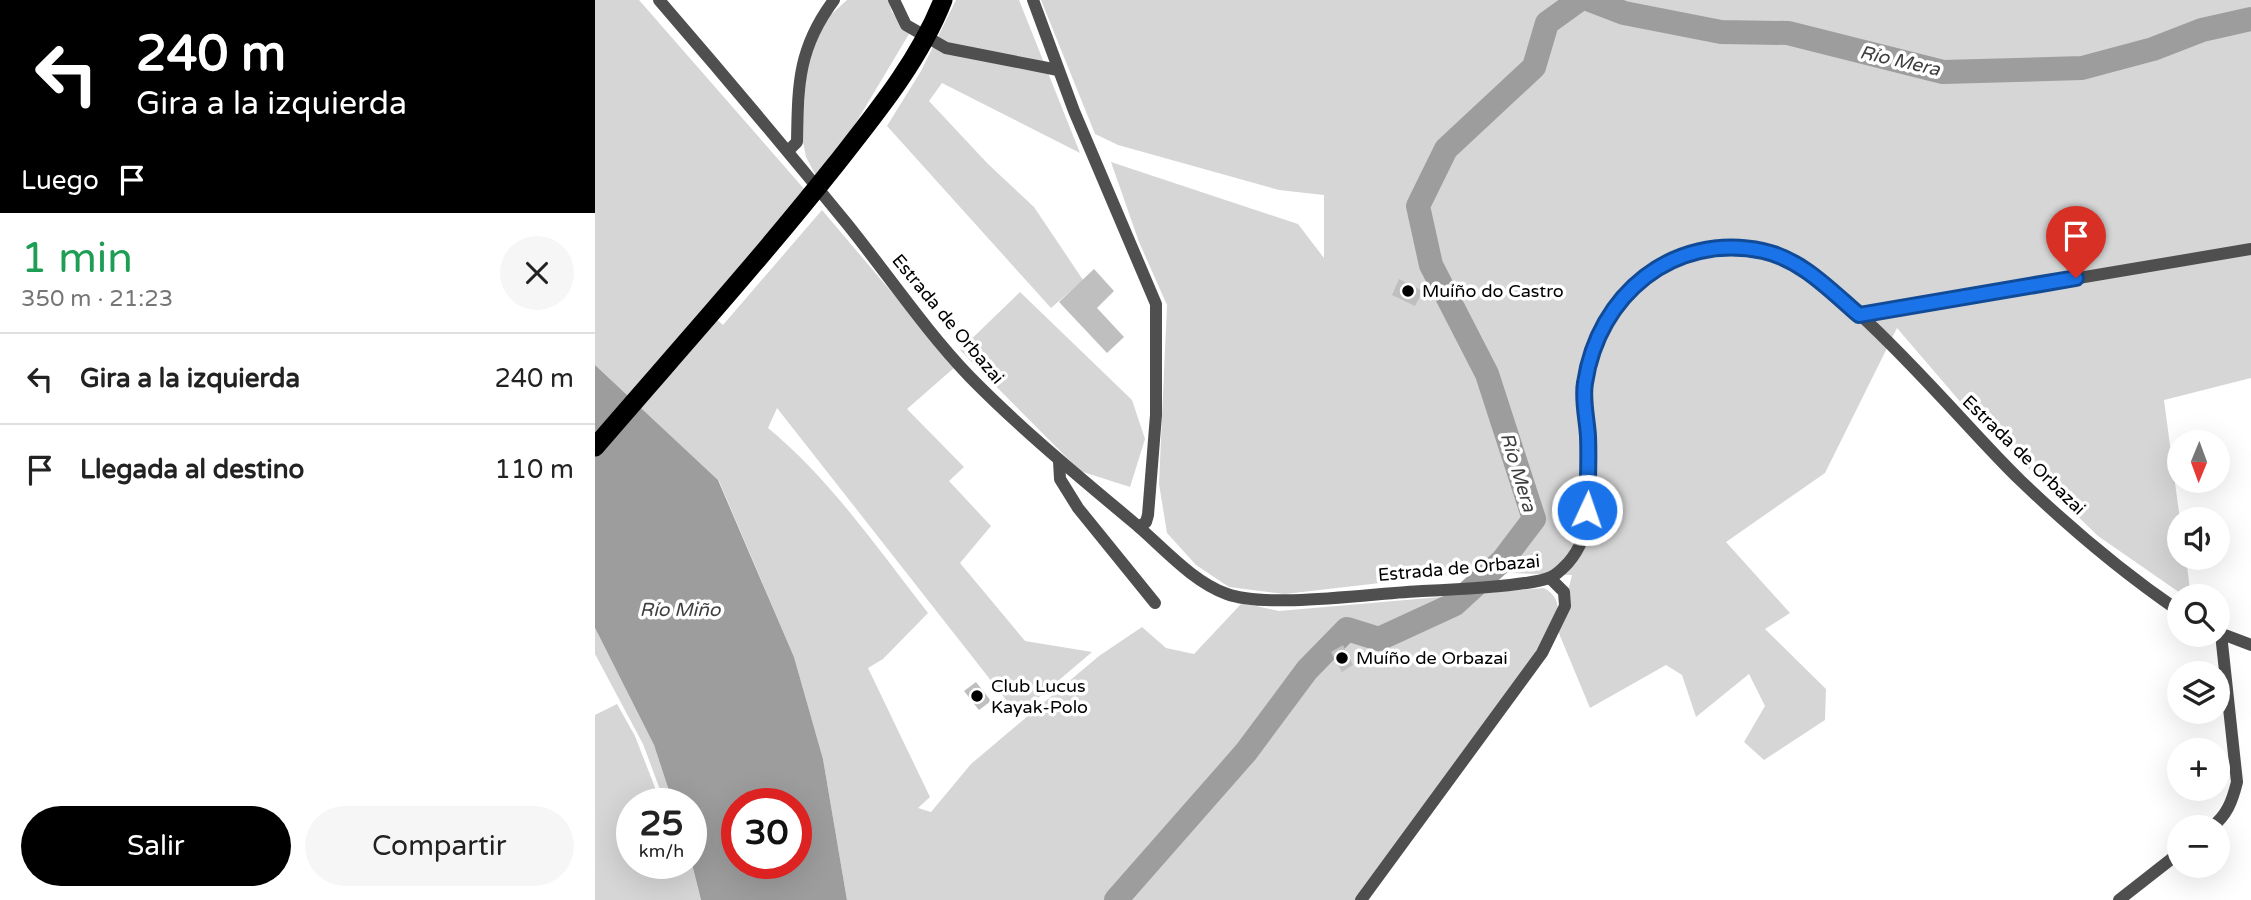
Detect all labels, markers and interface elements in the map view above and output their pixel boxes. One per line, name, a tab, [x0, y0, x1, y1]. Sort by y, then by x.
text: 240 m	[136, 25, 286, 84]
icon: left	[21, 28, 112, 119]
water label: Río Mera	[1858, 41, 1943, 81]
text: Gira a la izquierda	[136, 85, 407, 123]
icon: arrive	[113, 161, 151, 199]
text: Luego	[21, 165, 99, 196]
pin	[2046, 206, 2106, 278]
icon: arrive	[2057, 217, 2095, 255]
text: 1 min	[21, 233, 133, 284]
button: close	[500, 236, 574, 310]
street label: Estrada de Orbazai	[887, 250, 1009, 388]
place label: Muíño do Castro	[1422, 280, 1564, 302]
marker: Muíño do Castro	[1400, 283, 1416, 299]
text: 350 m · 21:23	[21, 285, 173, 313]
icon: left	[21, 360, 59, 398]
text: Gira a la izquierda	[80, 363, 300, 394]
text: 240 m	[494, 363, 574, 394]
street label: Estrada de Orbazai	[1958, 391, 2090, 519]
water label: Río Mera	[1496, 430, 1541, 516]
north arrow	[2167, 430, 2229, 494]
map controls	[2167, 430, 2230, 878]
icon: arrive	[21, 451, 59, 489]
text: Llegada al destino	[80, 454, 304, 485]
text: 110 m	[494, 454, 574, 485]
position arrow	[1550, 473, 1624, 547]
button: sound	[2167, 507, 2230, 570]
street label: Estrada de Orbazai	[1377, 550, 1541, 586]
button: search	[2167, 584, 2230, 647]
water label: Río Miño	[640, 599, 722, 621]
place label: Muíño de Orbazai	[1356, 647, 1508, 669]
marker: Muíño de Orbazai	[1334, 650, 1350, 666]
button: layers	[2167, 661, 2230, 724]
place label: Club Lucus Kayak-Polo	[991, 675, 1088, 718]
marker: Club Lucus Kayak-Polo	[969, 688, 985, 704]
button: +	[2167, 738, 2230, 801]
speed limit sign: 30	[721, 788, 812, 879]
text: 25	[640, 803, 683, 845]
button: Salir	[21, 806, 291, 886]
button: Compartir	[305, 806, 574, 886]
button: −	[2167, 815, 2230, 878]
text: km/h	[639, 840, 684, 862]

